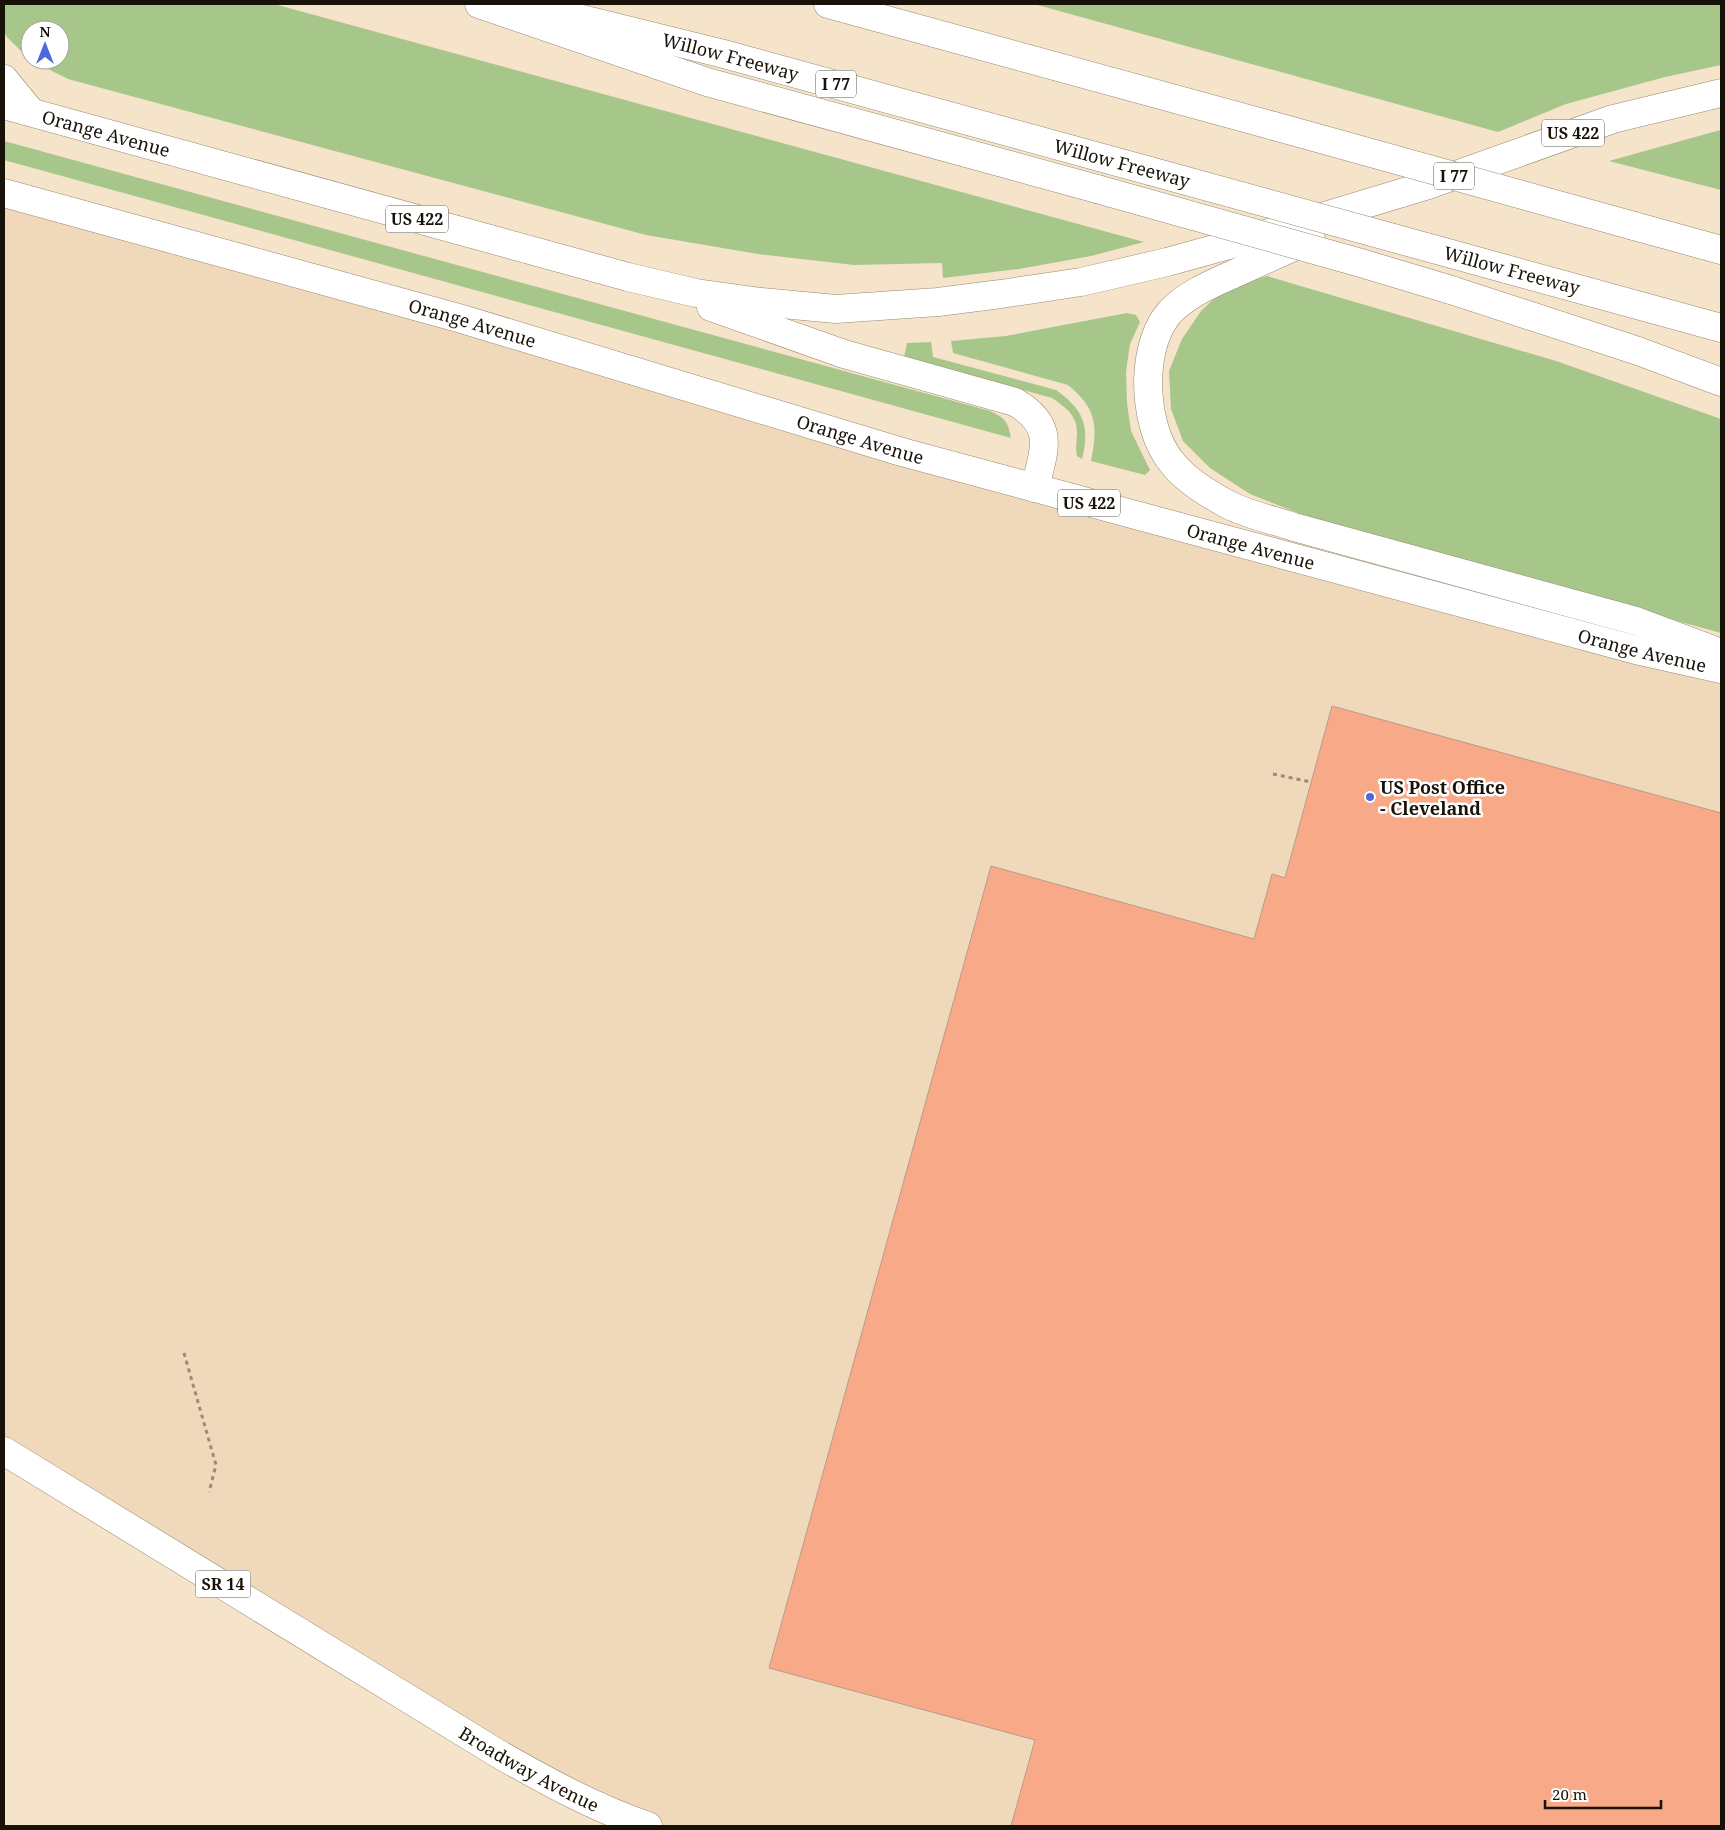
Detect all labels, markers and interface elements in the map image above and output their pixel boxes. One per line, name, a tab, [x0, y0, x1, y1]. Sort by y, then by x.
north arrow	[20, 20, 70, 70]
text: N	[39, 22, 51, 41]
street label: Willow Freeway	[660, 27, 802, 86]
road number: I 77	[816, 70, 856, 98]
street label: Orange Avenue	[40, 104, 173, 162]
road number: US 422	[1542, 120, 1604, 146]
street label: Willow Freeway	[1051, 133, 1194, 193]
road number: I 77	[1434, 162, 1474, 190]
road number: US 422	[386, 205, 448, 232]
street label: Willow Freeway	[1441, 240, 1584, 300]
street label: Orange Avenue	[406, 293, 539, 353]
street label: Orange Avenue	[794, 409, 927, 469]
road number: US 422	[1058, 489, 1120, 516]
street label: Orange Avenue	[1184, 517, 1318, 575]
street label: Orange Avenue	[1575, 623, 1709, 677]
place label: US Post Office - Cleveland	[1380, 775, 1505, 820]
marker: US Post Office - Cleveland	[1364, 791, 1376, 803]
road number: SR 14	[196, 1570, 250, 1598]
street label: Broadway Avenue	[455, 1721, 603, 1817]
scale bar	[1545, 1778, 1661, 1810]
text: 20 m	[1552, 1784, 1587, 1804]

